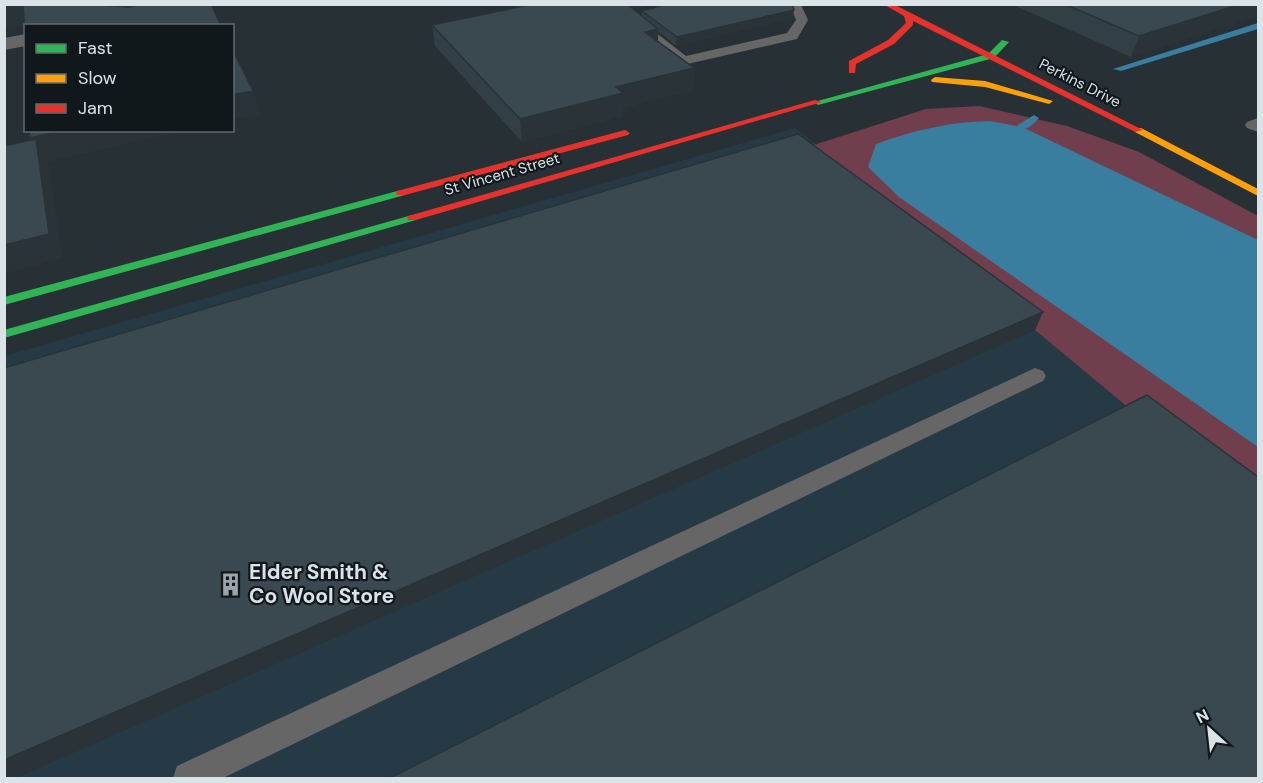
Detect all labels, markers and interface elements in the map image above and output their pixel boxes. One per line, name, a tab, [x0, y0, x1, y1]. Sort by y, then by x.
legend	[24, 24, 234, 132]
text: Fast	[78, 36, 113, 60]
street label: Perkins Drive	[1036, 54, 1124, 112]
text: Slow	[78, 66, 117, 90]
text: Jam	[78, 96, 113, 120]
street label: St Vincent Street	[442, 148, 562, 200]
place label: Elder Smith & Co Wool Store	[249, 558, 394, 610]
building icon: Elder Smith & Co Wool Store	[218, 571, 244, 597]
north arrow	[1179, 699, 1239, 759]
text: N	[1192, 704, 1212, 728]

